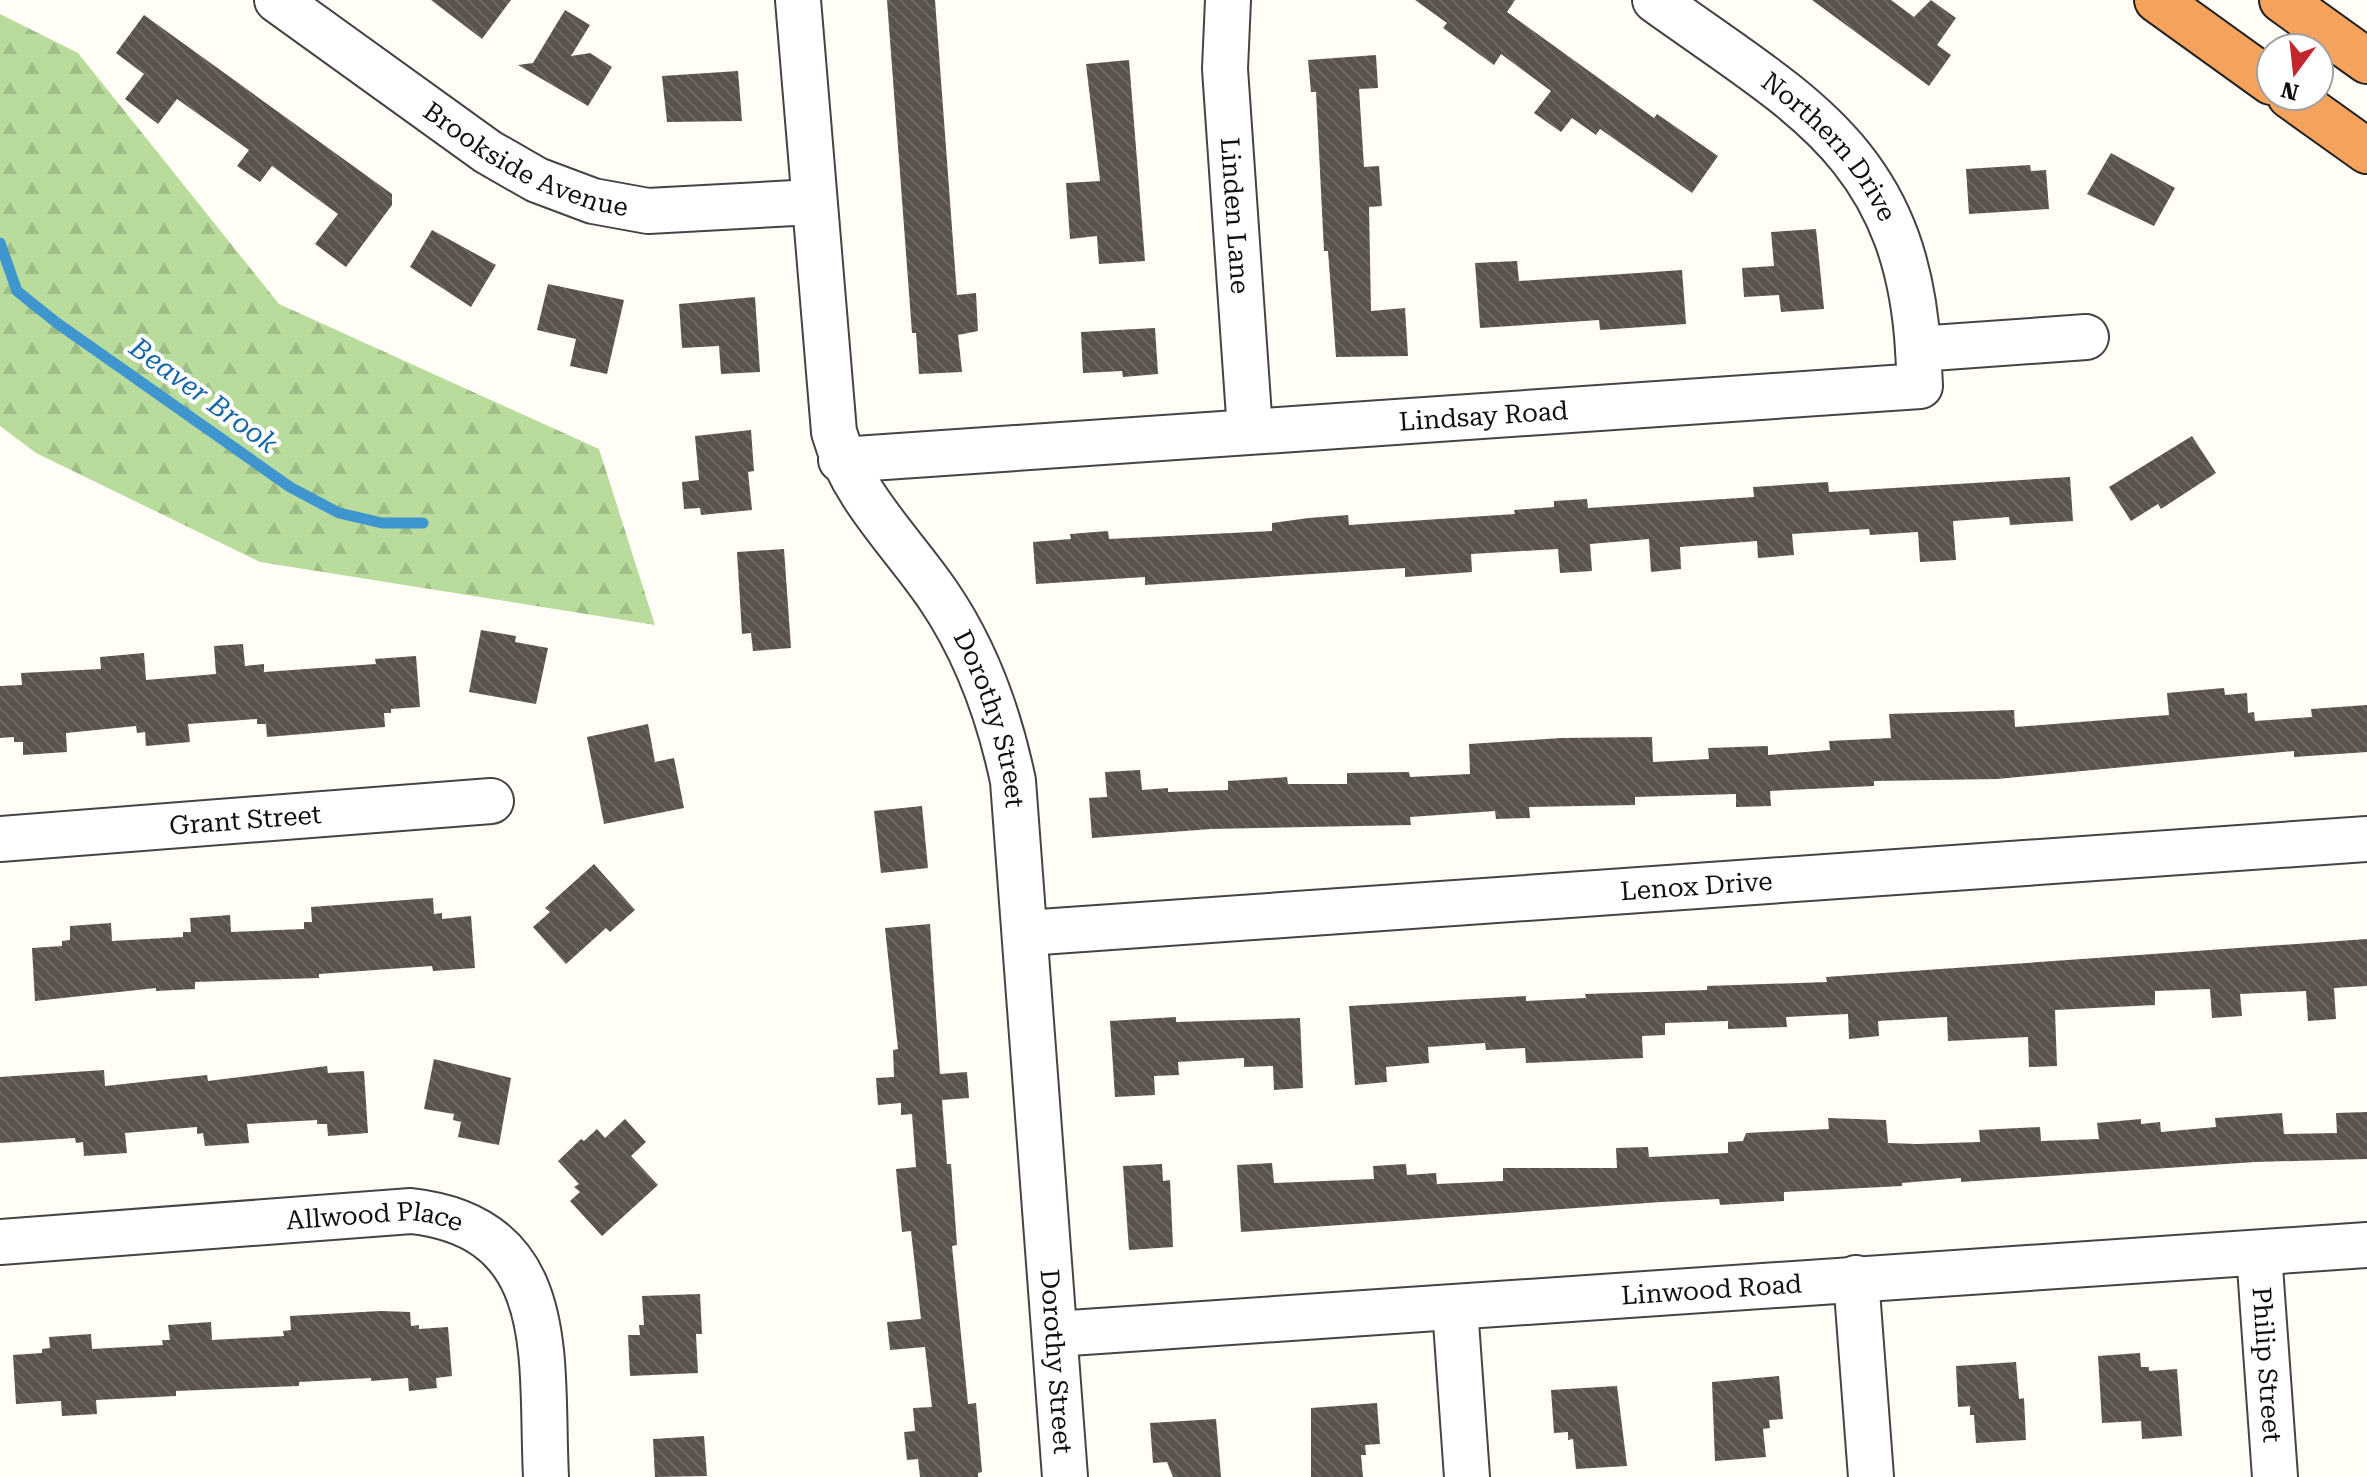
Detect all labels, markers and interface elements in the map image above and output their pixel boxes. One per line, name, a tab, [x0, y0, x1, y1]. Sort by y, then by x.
north arrow	[2255, 32, 2335, 112]
street label: Northern Drive	[1756, 66, 1903, 226]
text: N	[2278, 77, 2301, 105]
street label: Brookside Avenue	[418, 96, 631, 222]
street label: Linden Lane	[1215, 136, 1255, 295]
water label: Beaver Brook	[123, 330, 285, 460]
street label: Lindsay Road	[1398, 395, 1569, 437]
street label: Dorothy Street	[947, 625, 1030, 809]
street label: Grant Street	[168, 799, 323, 841]
street label: Lenox Drive	[1619, 866, 1773, 906]
street label: Allwood Place	[285, 1196, 467, 1237]
street label: Dorothy Street	[1035, 1268, 1078, 1455]
street label: Linwood Road	[1620, 1268, 1803, 1311]
street label: Philip Street	[2246, 1286, 2288, 1444]

